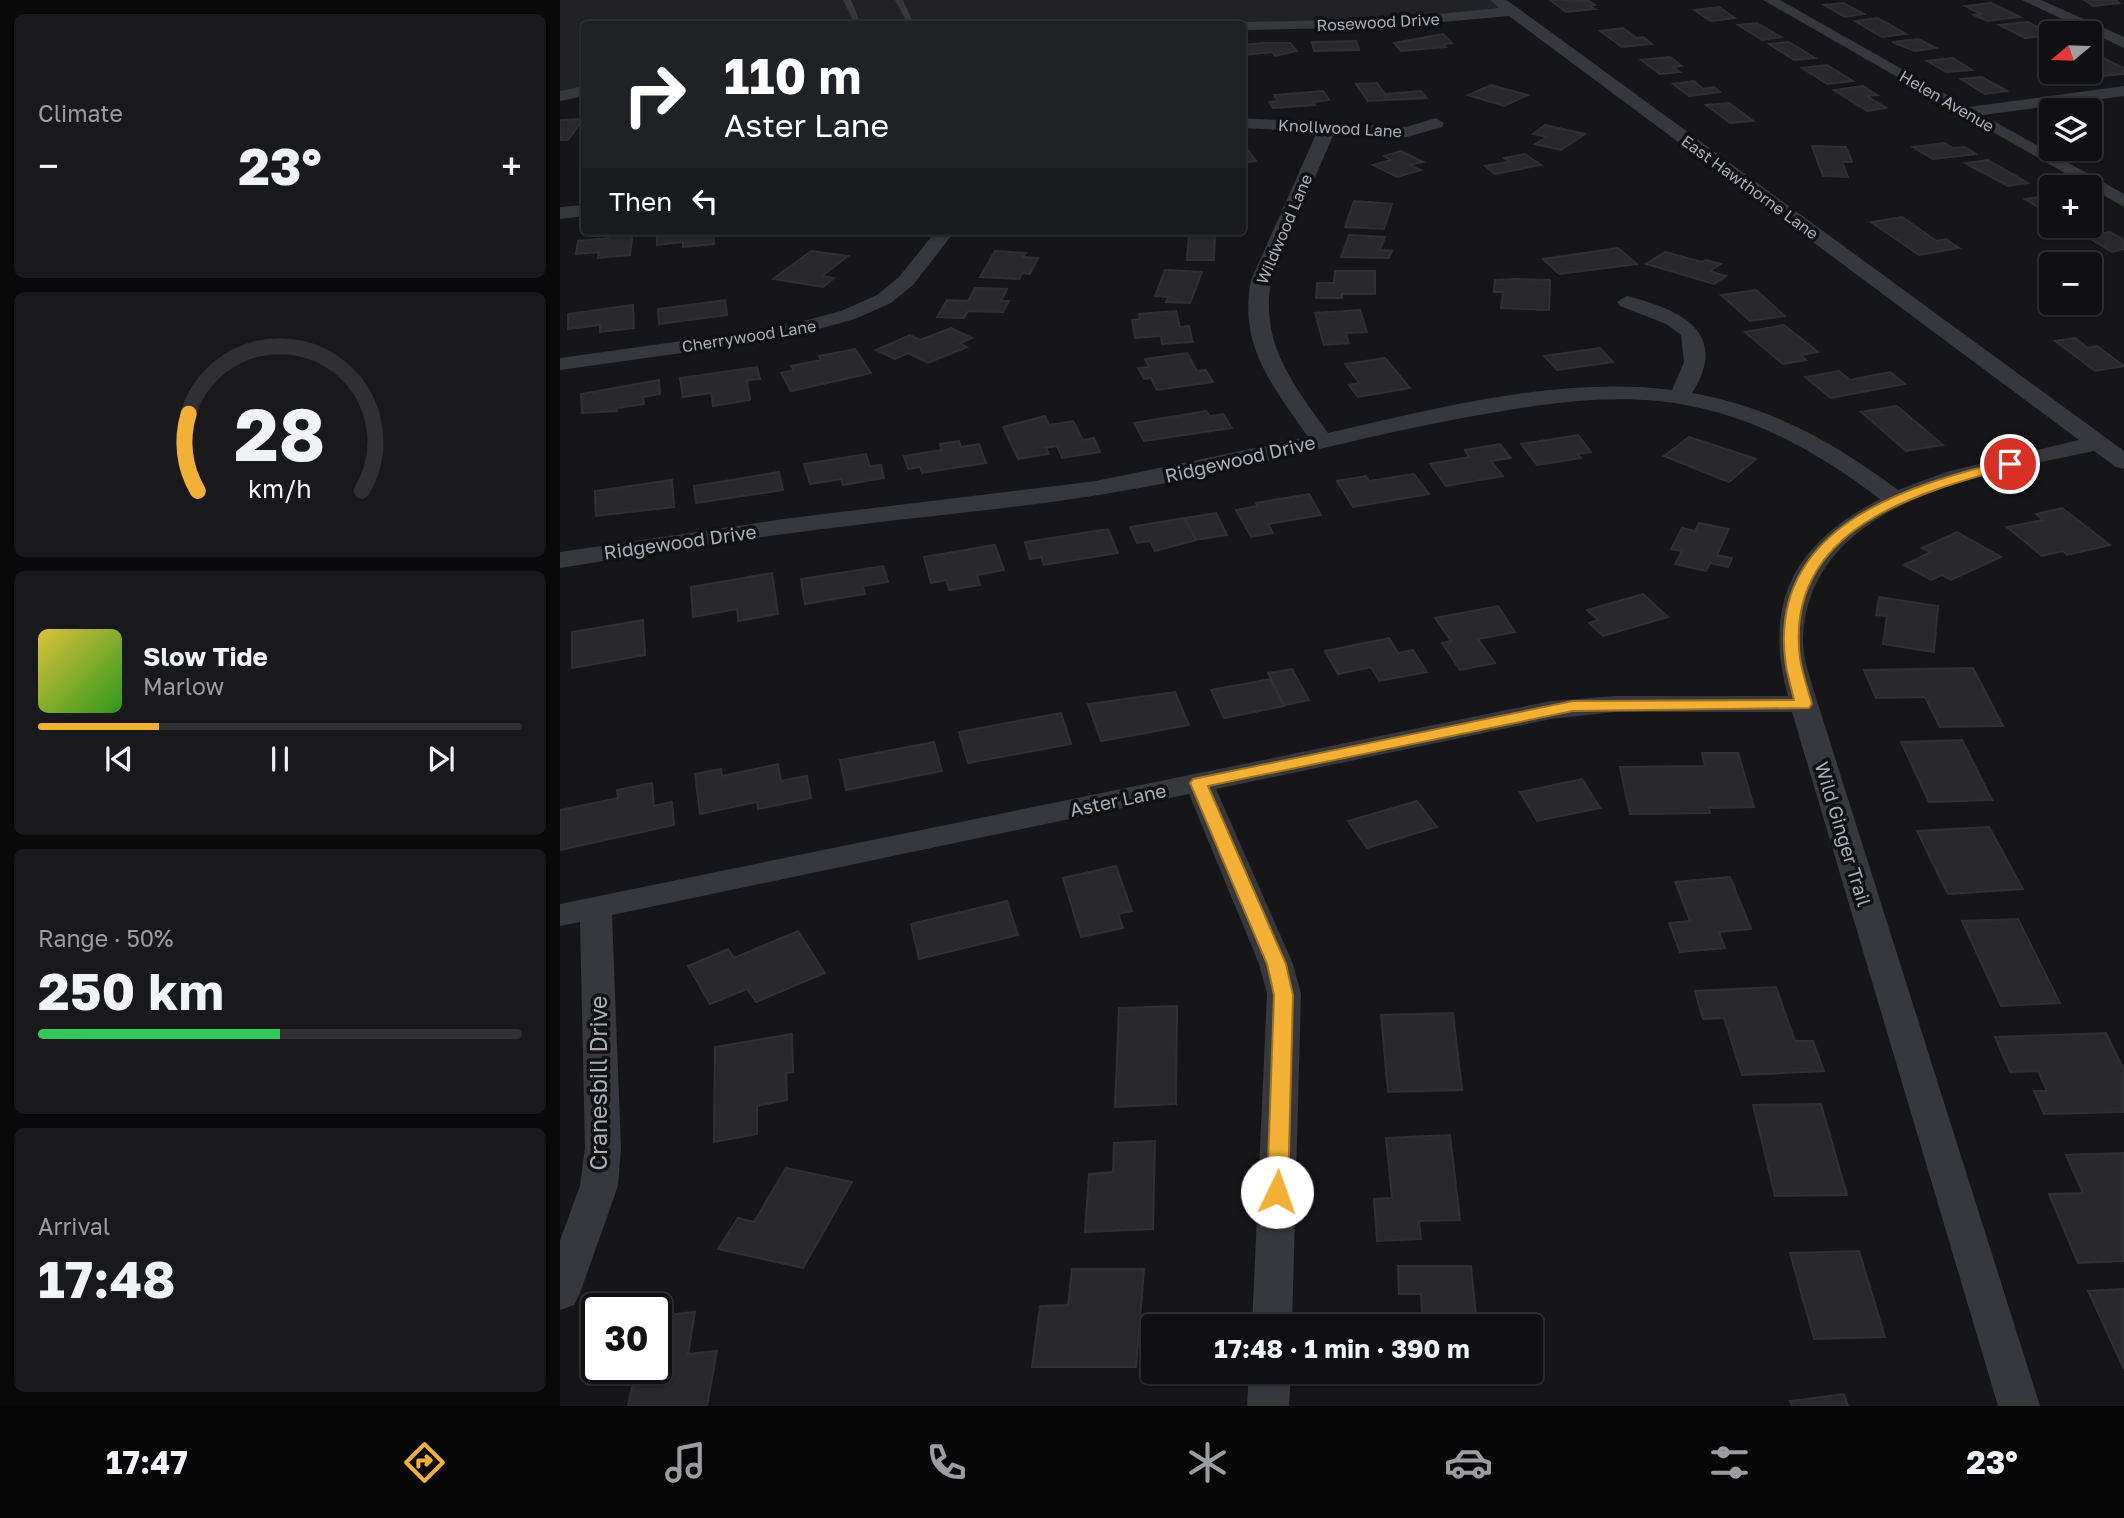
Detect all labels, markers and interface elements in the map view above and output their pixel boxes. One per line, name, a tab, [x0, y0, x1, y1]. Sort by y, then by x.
street label: Rosewood Drive	[1316, 9, 1440, 35]
north arrow	[2039, 21, 2102, 84]
map controls	[2039, 21, 2102, 315]
text: 110 m	[724, 46, 861, 105]
icon: right	[609, 49, 700, 140]
street label: Helen Avenue	[1896, 66, 1998, 136]
button: layers	[2039, 98, 2102, 161]
text: Climate	[38, 99, 123, 127]
text: Aster Lane	[724, 106, 889, 144]
street label: Knollwood Lane	[1278, 115, 1402, 141]
street label: East Hawthorne Lane	[1678, 131, 1822, 243]
text: 23°	[238, 134, 322, 196]
text: −	[38, 143, 59, 188]
text: +	[501, 143, 522, 188]
street label: Wildwood Lane	[1252, 171, 1316, 287]
button: +	[2039, 175, 2102, 238]
icon: left	[686, 182, 724, 220]
text: Then	[609, 186, 672, 217]
button: −	[2039, 252, 2102, 315]
street label: Cherrywood Lane	[681, 316, 817, 356]
text: 28	[235, 390, 326, 477]
street label: Ridgewood Drive	[1162, 430, 1317, 487]
pin	[1980, 434, 2040, 494]
icon: arrive	[1991, 445, 2029, 483]
text: km/h	[248, 472, 312, 503]
street label: Ridgewood Drive	[602, 519, 758, 564]
text: Slow Tide	[143, 641, 268, 672]
text: Marlow	[143, 672, 224, 700]
icon: previous	[100, 740, 138, 778]
icon: pause	[261, 740, 299, 778]
icon: next	[422, 740, 460, 778]
street label: Wild Ginger Trail	[1811, 759, 1876, 909]
street label: Aster Lane	[1068, 778, 1168, 821]
text: Range · 50%	[38, 924, 173, 952]
text: 250 km	[38, 959, 224, 1021]
street label: Cranesbill Drive	[584, 996, 612, 1170]
position arrow	[1240, 1155, 1314, 1229]
text: Arrival	[38, 1212, 110, 1240]
text: 17:48	[38, 1247, 176, 1309]
speed limit sign: 30	[581, 1293, 672, 1384]
text: 17:48 · 1 min · 390 m	[1214, 1333, 1470, 1364]
icon: directions	[400, 1438, 449, 1487]
icon: music	[661, 1438, 710, 1487]
icon: phone	[922, 1438, 971, 1487]
icon: climate	[1183, 1438, 1232, 1487]
icon: car	[1444, 1438, 1493, 1487]
icon: filters	[1705, 1438, 1754, 1487]
text: 17:47	[106, 1443, 188, 1481]
text: 23°	[1966, 1443, 2018, 1481]

